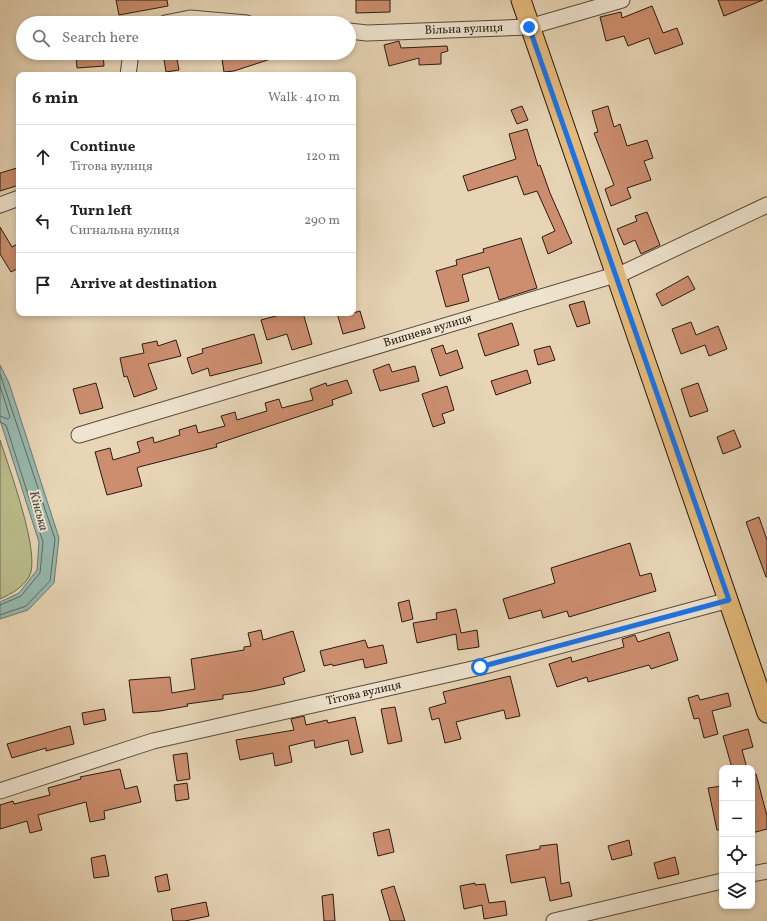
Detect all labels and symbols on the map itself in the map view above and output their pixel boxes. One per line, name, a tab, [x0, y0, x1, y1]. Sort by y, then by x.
route end	[520, 18, 538, 36]
street label: Вільна вулиця	[424, 20, 503, 39]
street label: Вишнева вулиця	[382, 310, 474, 352]
water label: Кінська	[24, 489, 52, 533]
route start	[471, 658, 489, 676]
street label: Тітова вулиця	[325, 677, 403, 710]

